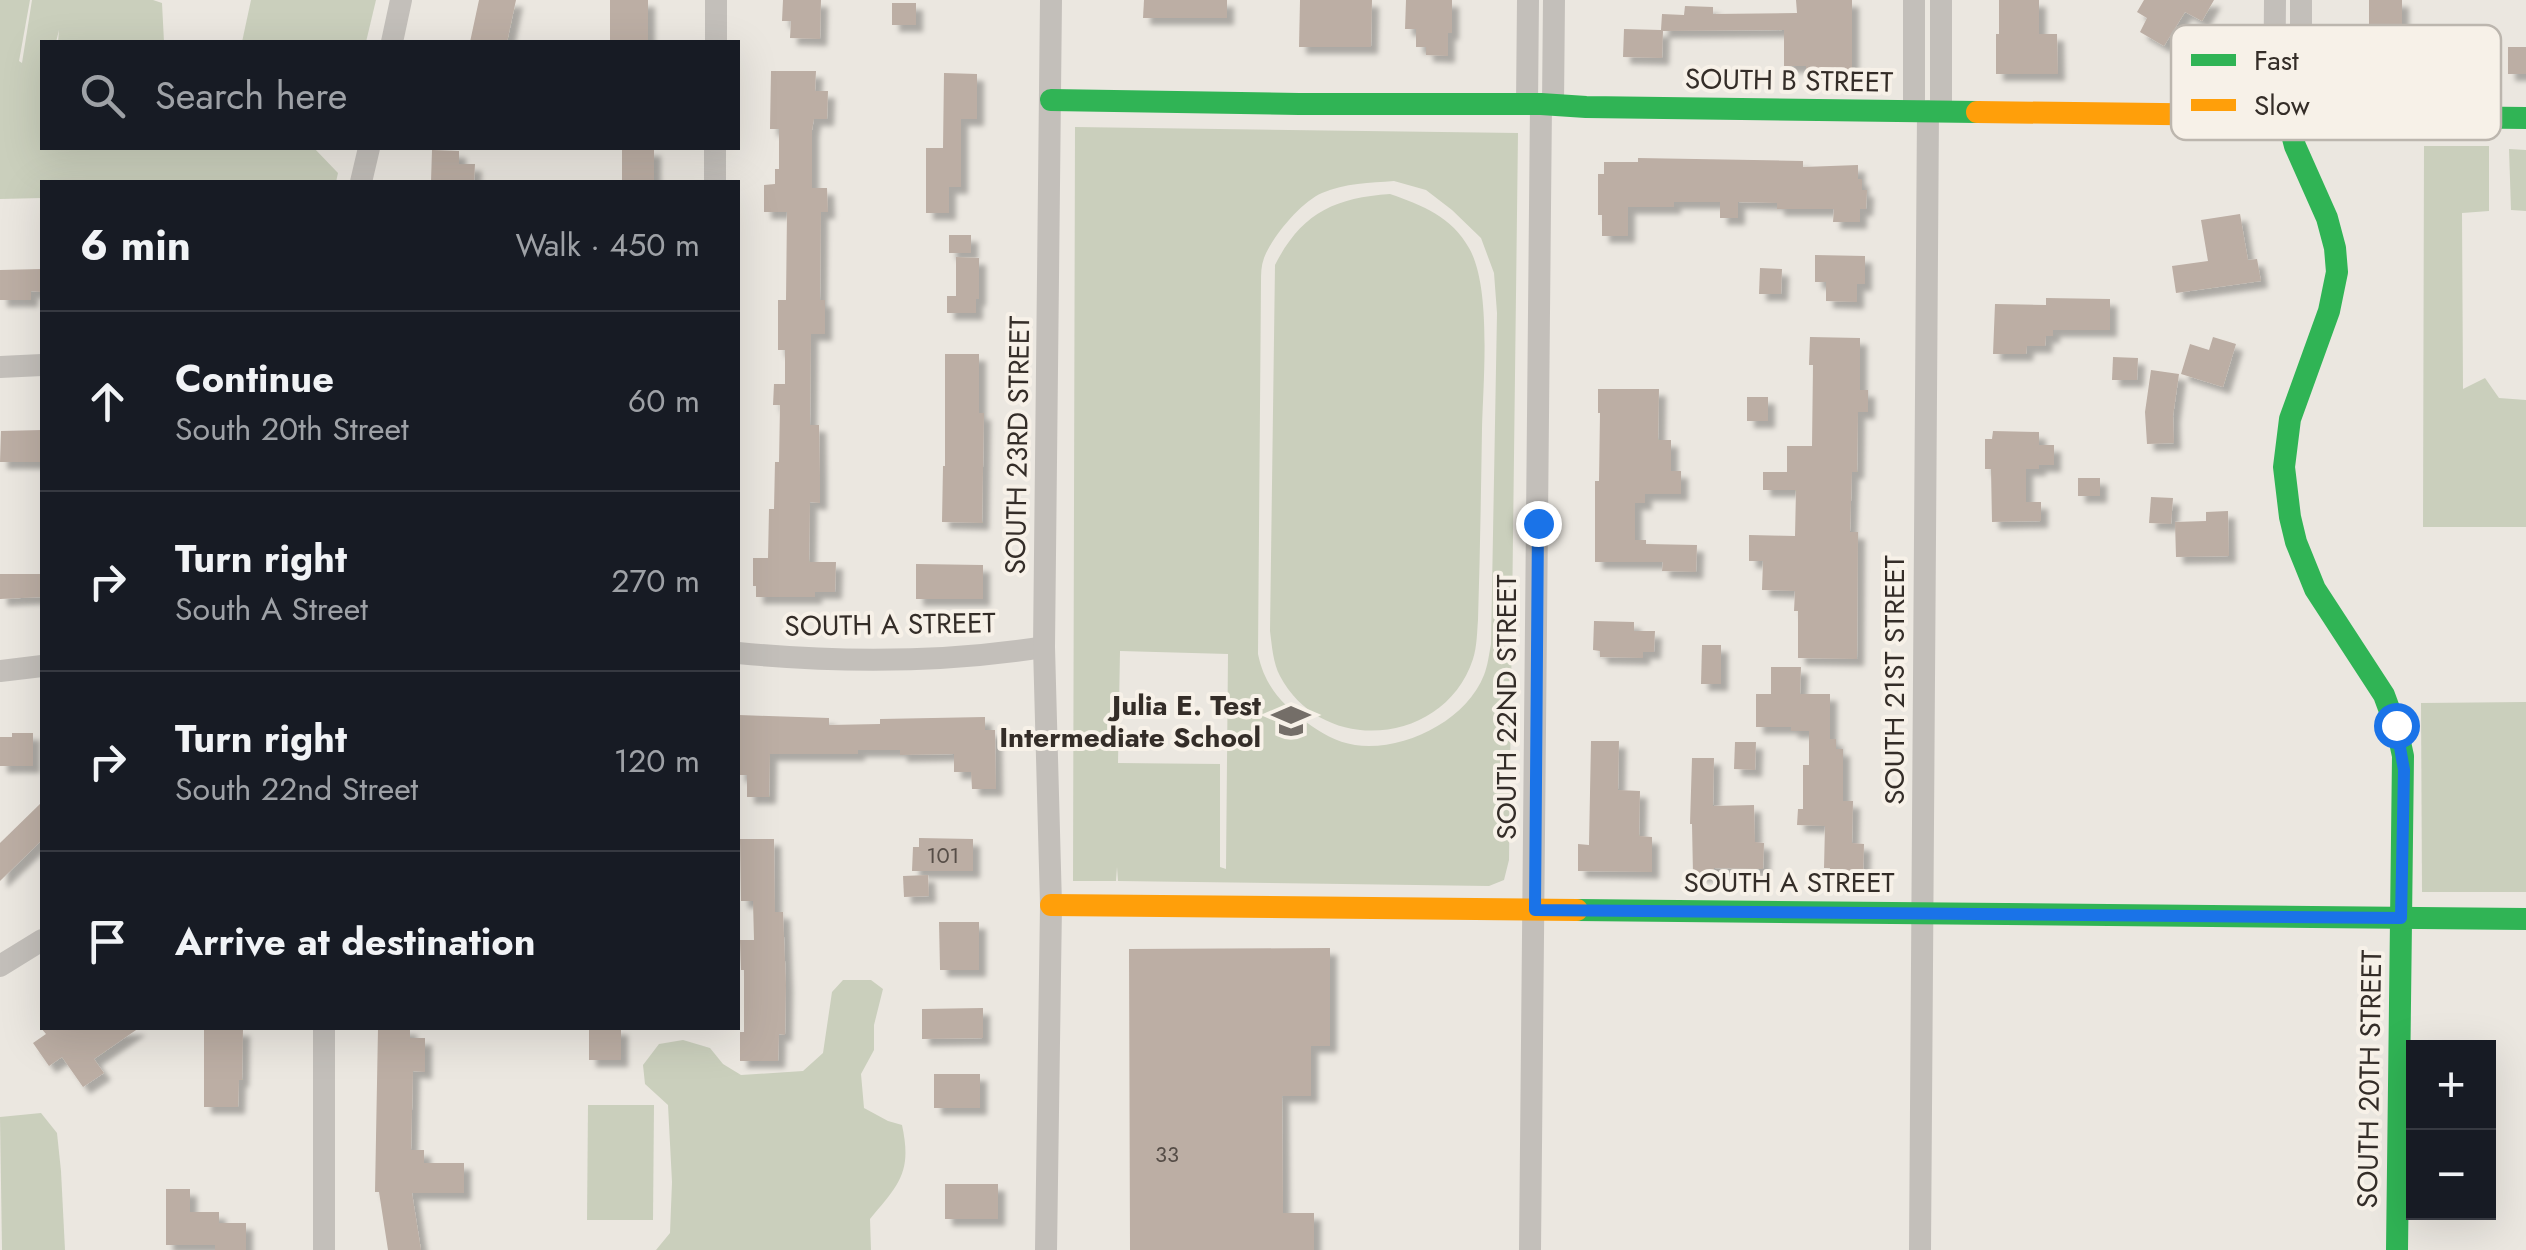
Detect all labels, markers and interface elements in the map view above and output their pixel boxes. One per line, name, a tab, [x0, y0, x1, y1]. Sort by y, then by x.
legend	[2171, 25, 2501, 140]
search box	[40, 40, 740, 150]
text: Fast	[2254, 40, 2299, 81]
street label: SOUTH B STREET	[1684, 58, 1893, 103]
icon: search	[75, 68, 130, 123]
text: Search here	[155, 68, 347, 123]
text: Slow	[2254, 85, 2310, 126]
text: 6 min	[80, 215, 191, 276]
text: Walk · 450 m	[515, 222, 700, 268]
street label: SOUTH 23RD STREET	[995, 315, 1040, 575]
text: Continue	[175, 351, 334, 406]
icon: ahead	[80, 374, 135, 429]
text: 60 m	[628, 378, 700, 424]
text: South 20th Street	[175, 406, 409, 452]
route end	[1516, 501, 1562, 547]
text: Turn right	[175, 531, 347, 586]
icon: right	[80, 554, 135, 609]
street label: SOUTH 21ST STREET	[1874, 555, 1915, 805]
text: 270 m	[611, 558, 700, 604]
street label: SOUTH 22ND STREET	[1486, 574, 1527, 840]
text: South A Street	[175, 586, 368, 632]
street label: SOUTH A STREET	[784, 602, 996, 647]
place label: Julia E. Test Intermediate School	[999, 685, 1261, 758]
school or university icon: Julia E. Test Intermediate School	[1270, 700, 1312, 742]
route start	[2374, 703, 2420, 749]
text: Turn right	[175, 711, 347, 766]
icon: right	[80, 734, 135, 789]
text: 120 m	[614, 738, 700, 784]
text: South 22nd Street	[175, 766, 418, 812]
house number: 101	[926, 839, 960, 871]
street label: SOUTH A STREET	[1683, 862, 1895, 903]
icon: arrive	[80, 914, 135, 969]
text: Arrive at destination	[175, 914, 536, 969]
street label: SOUTH 20TH STREET	[2347, 949, 2392, 1209]
map controls	[2406, 1040, 2496, 1220]
button: +	[2406, 1040, 2496, 1130]
button: −	[2406, 1130, 2496, 1220]
house number: 33	[1155, 1138, 1179, 1170]

